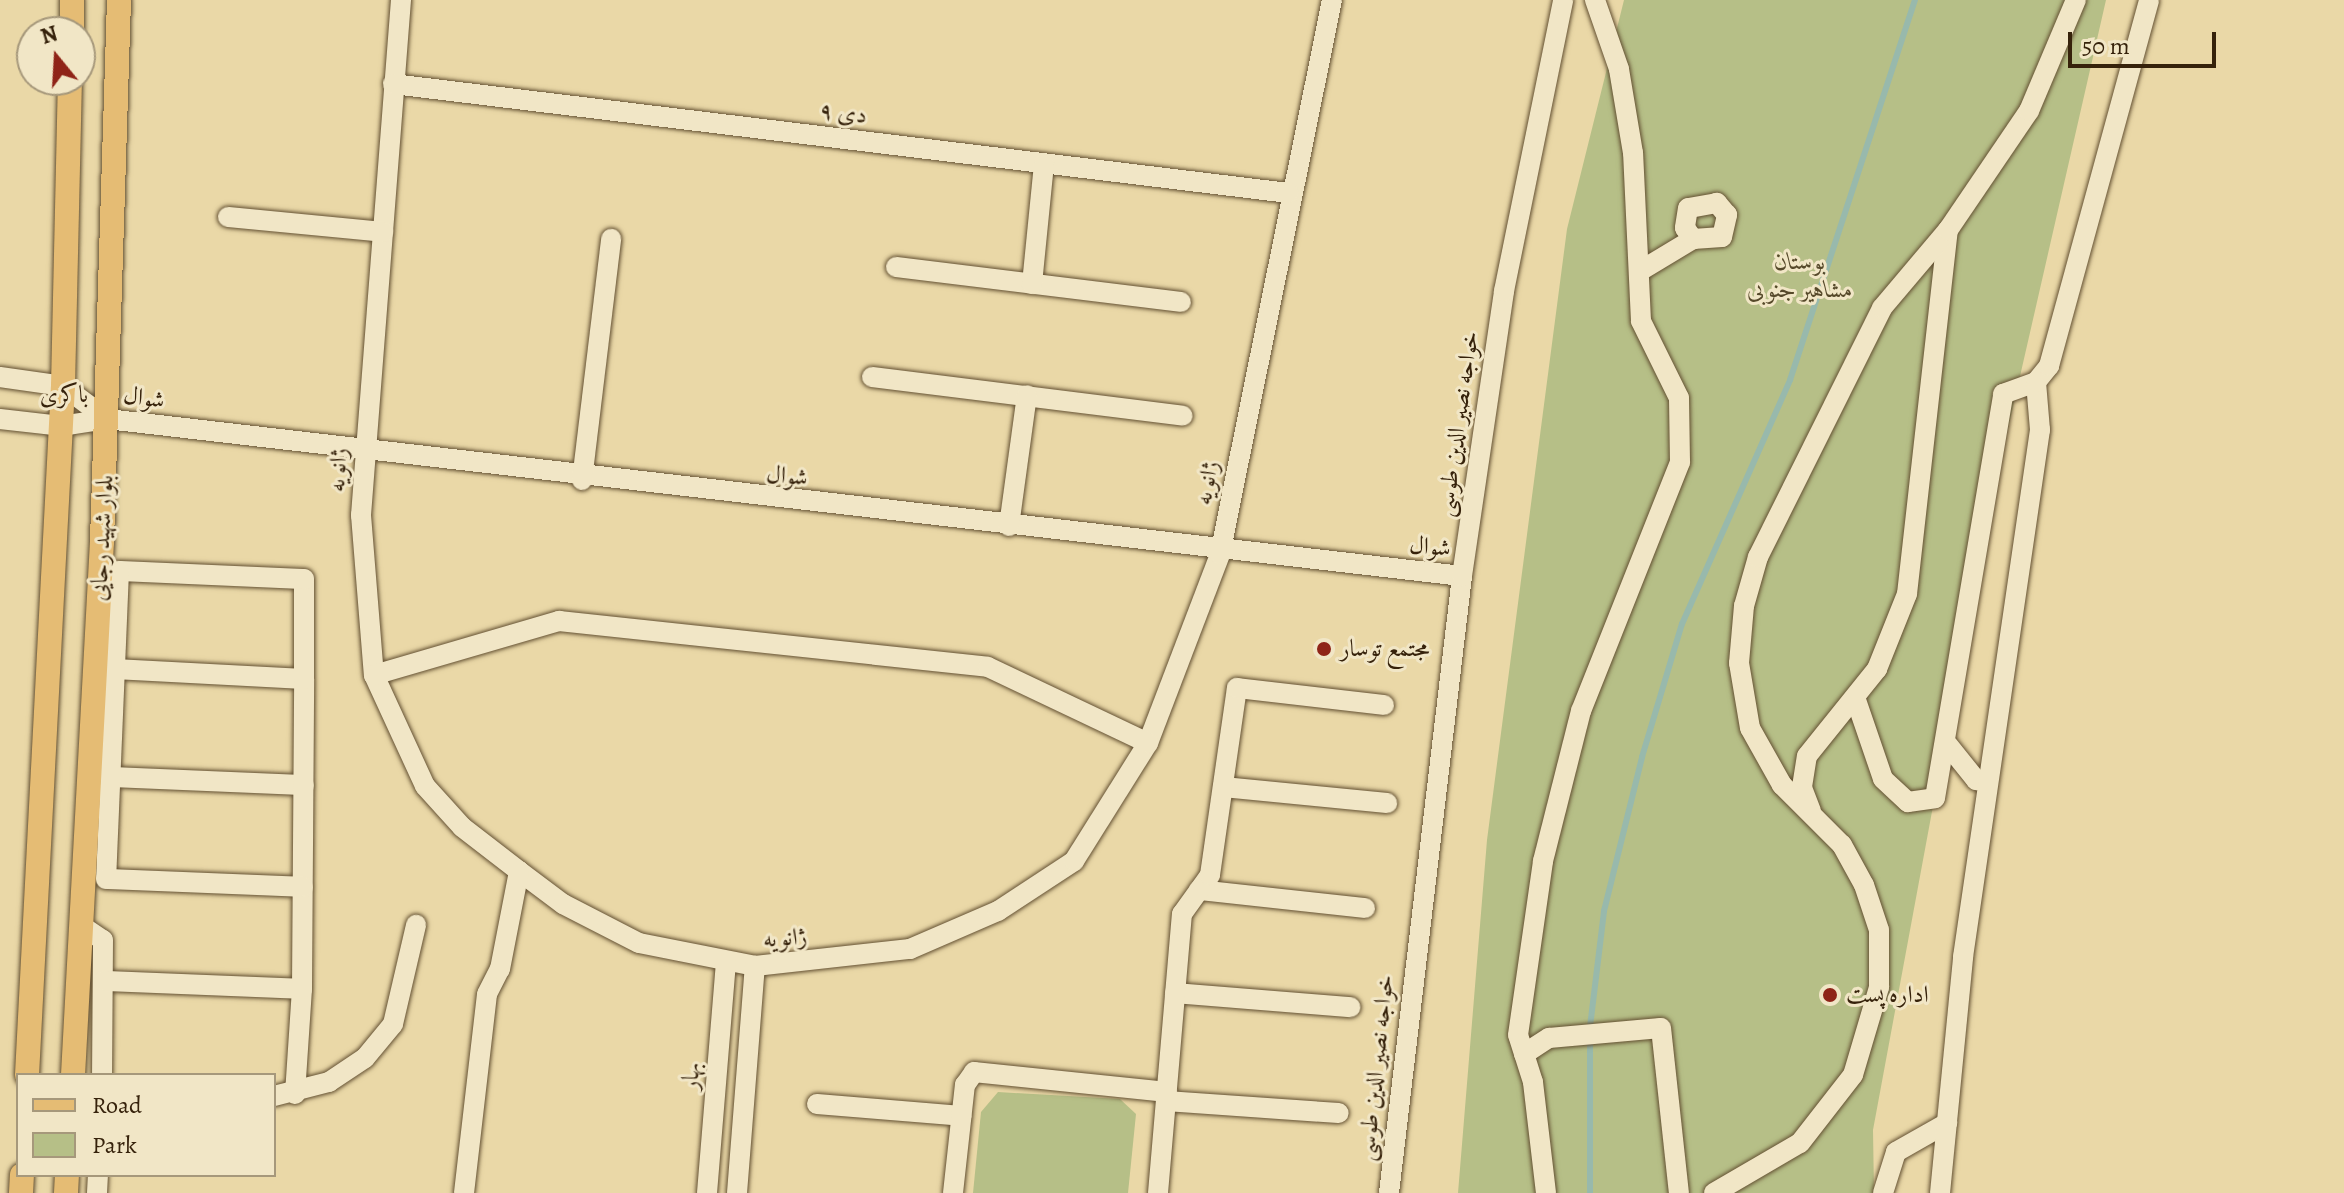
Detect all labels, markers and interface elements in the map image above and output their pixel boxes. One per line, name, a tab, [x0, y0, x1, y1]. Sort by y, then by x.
north arrow	[16, 16, 96, 96]
scale bar	[2072, 16, 2220, 66]
text: N	[37, 18, 61, 52]
text: 50 m	[2082, 30, 2130, 62]
street label: ۹ دی	[817, 96, 869, 130]
park label: بوستان مشاهیر جنوبی	[1747, 248, 1853, 304]
street label: خواجه نصیر الدین طوسی	[1431, 329, 1485, 519]
street label: باکری	[39, 380, 89, 410]
street label: شوال	[121, 381, 167, 415]
street label: ژانویه	[322, 447, 354, 493]
street label: ژانویه	[1189, 459, 1225, 507]
street label: شوال	[765, 460, 809, 492]
street label: بلوار شهید رجایی	[84, 474, 120, 602]
street label: شوال	[1408, 531, 1452, 563]
place label: مجتمع توسار	[1340, 635, 1430, 663]
marker: مجتمع توسار	[1315, 640, 1333, 658]
street label: ژانویه	[762, 922, 808, 954]
street label: خواجه نصیر الدین طوسی	[1352, 973, 1400, 1163]
place label: اداره پست	[1846, 981, 1929, 1009]
marker: اداره پست	[1821, 986, 1839, 1004]
street label: بهار	[675, 1061, 707, 1091]
legend	[16, 1073, 276, 1177]
text: Road	[92, 1089, 142, 1121]
text: Park	[92, 1129, 137, 1161]

